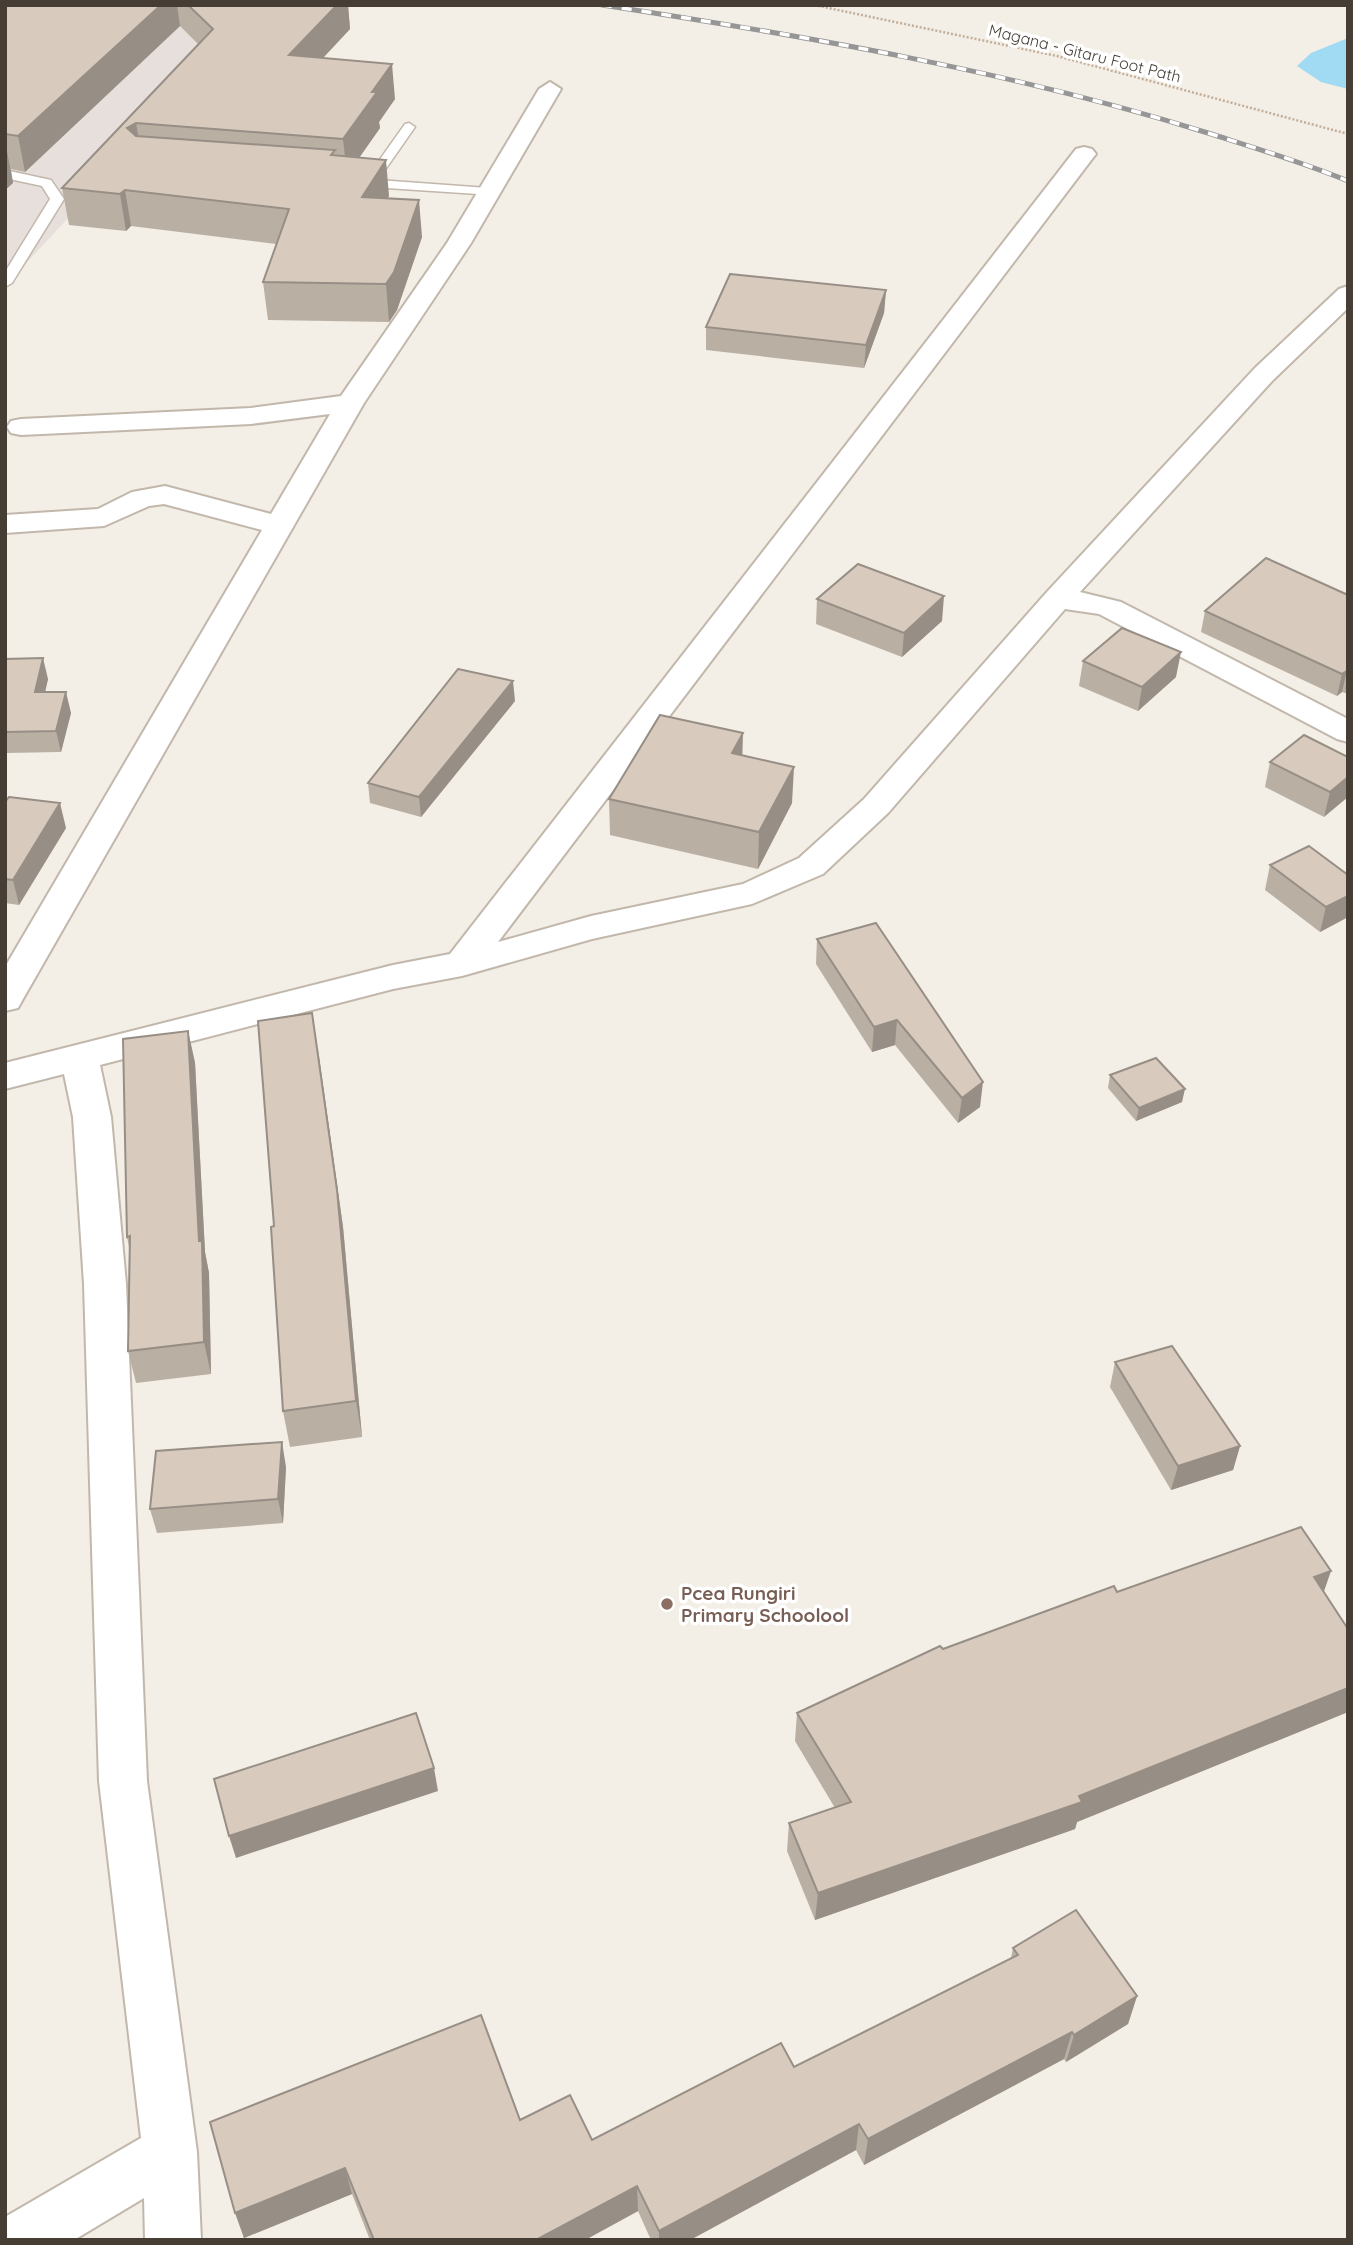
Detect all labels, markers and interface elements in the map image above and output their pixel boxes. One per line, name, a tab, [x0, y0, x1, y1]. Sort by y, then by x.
street label: Magana - Gitaru Foot Path	[987, 19, 1183, 87]
place label: Pcea Rungiri Primary Schoolool	[681, 1581, 849, 1627]
marker: Pcea Rungiri Primary Schoolool	[659, 1596, 675, 1612]

